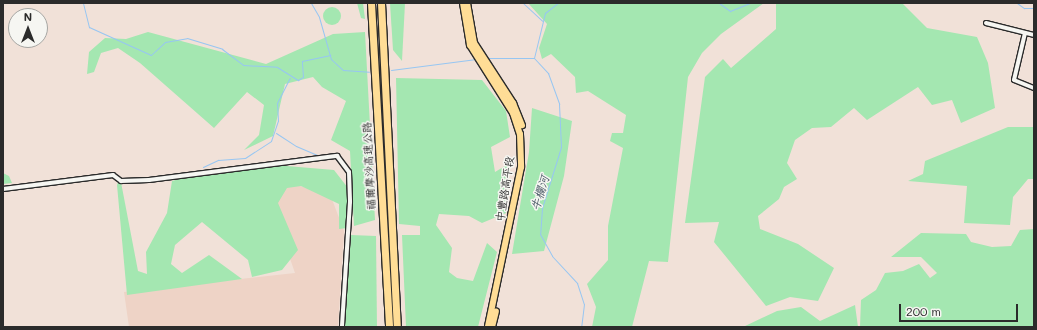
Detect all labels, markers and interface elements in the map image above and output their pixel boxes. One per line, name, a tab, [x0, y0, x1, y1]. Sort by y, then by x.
north arrow	[8, 8, 48, 48]
text: N	[24, 9, 32, 24]
street label: 福爾摩沙高速公路	[360, 122, 378, 210]
street label: 中豐路高平段	[493, 155, 517, 223]
water label: 牛欄河	[528, 174, 552, 212]
scale bar	[901, 296, 1020, 322]
text: 200 m	[906, 303, 941, 319]

